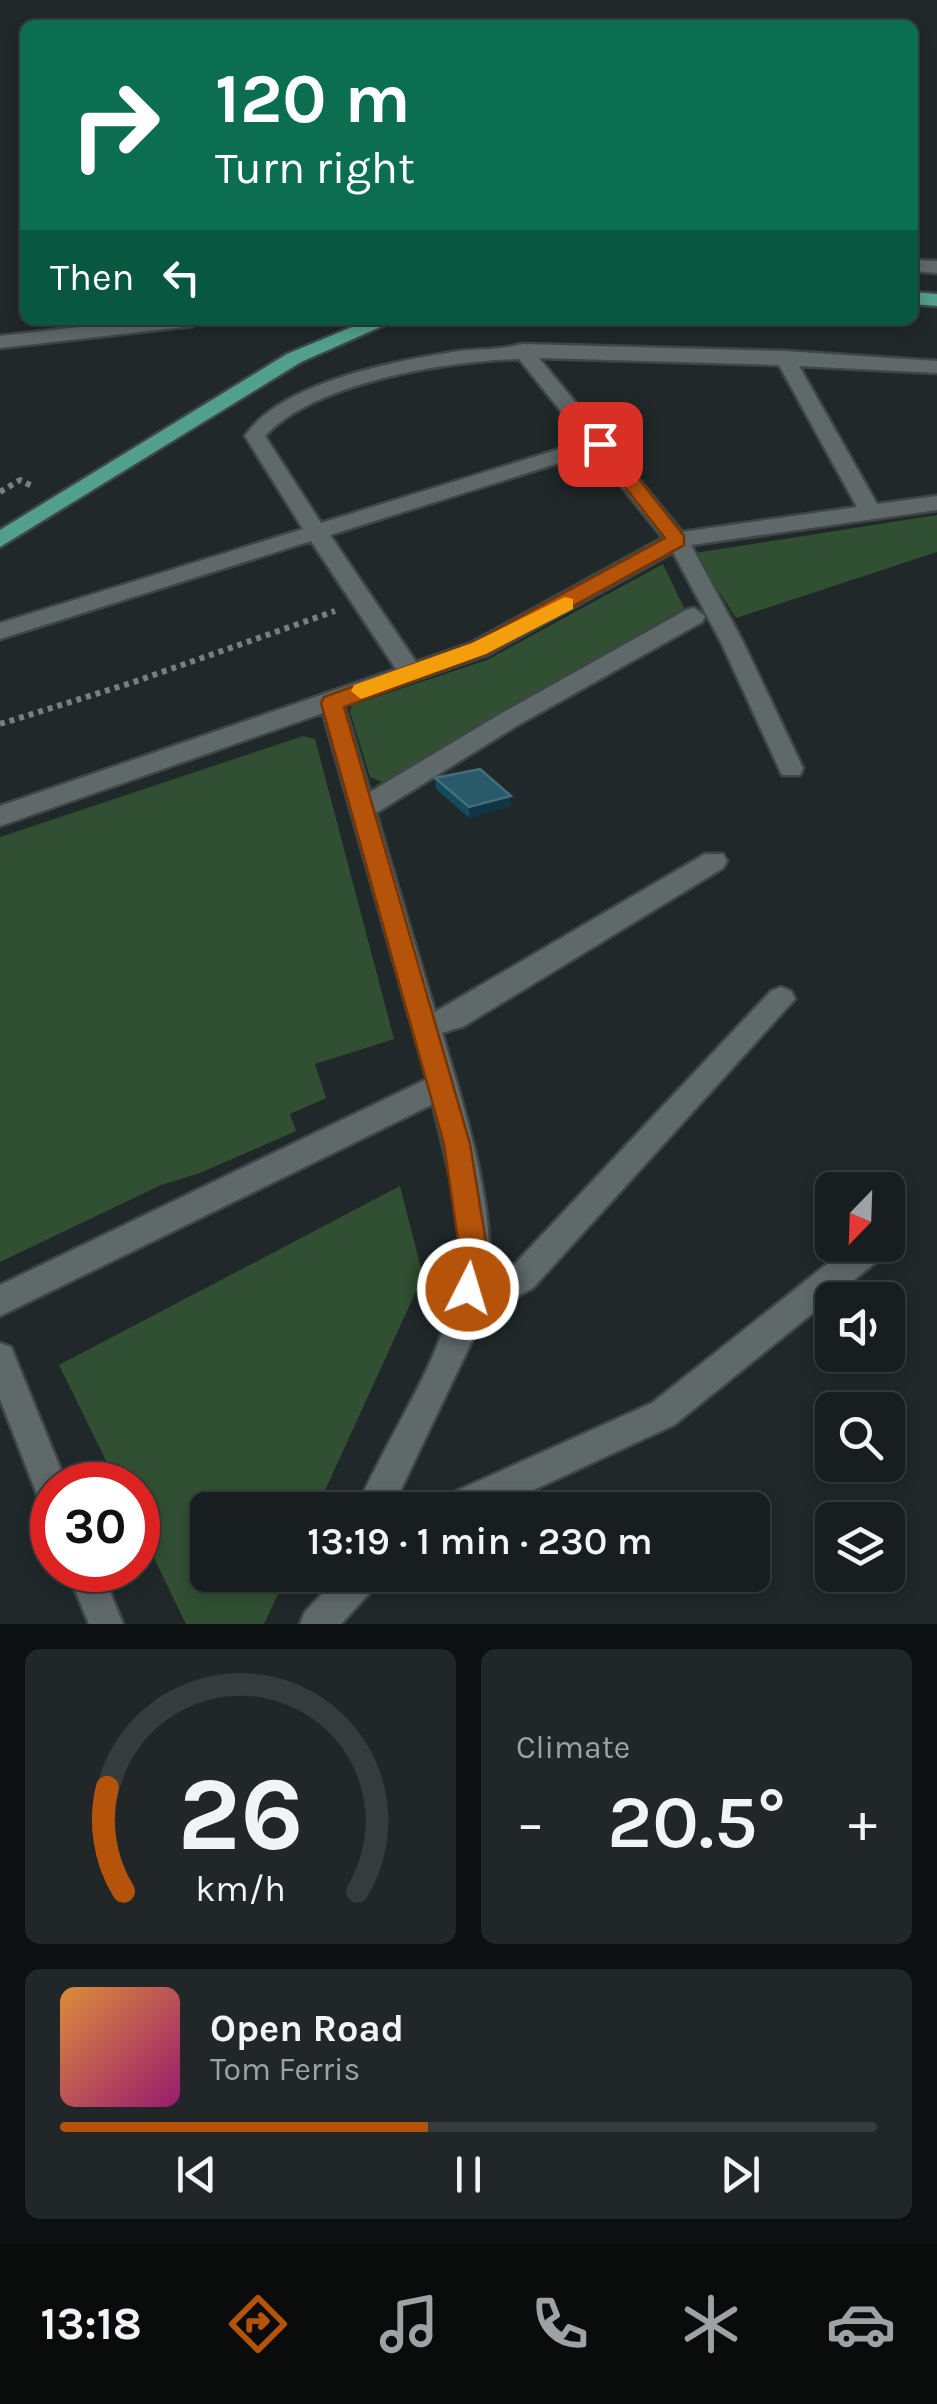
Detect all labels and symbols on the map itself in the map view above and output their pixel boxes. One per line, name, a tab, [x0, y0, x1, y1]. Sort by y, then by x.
pin	[558, 402, 643, 487]
north arrow	[815, 1172, 905, 1262]
position arrow	[416, 1237, 520, 1341]
speed limit sign: 30	[30, 1462, 160, 1592]

